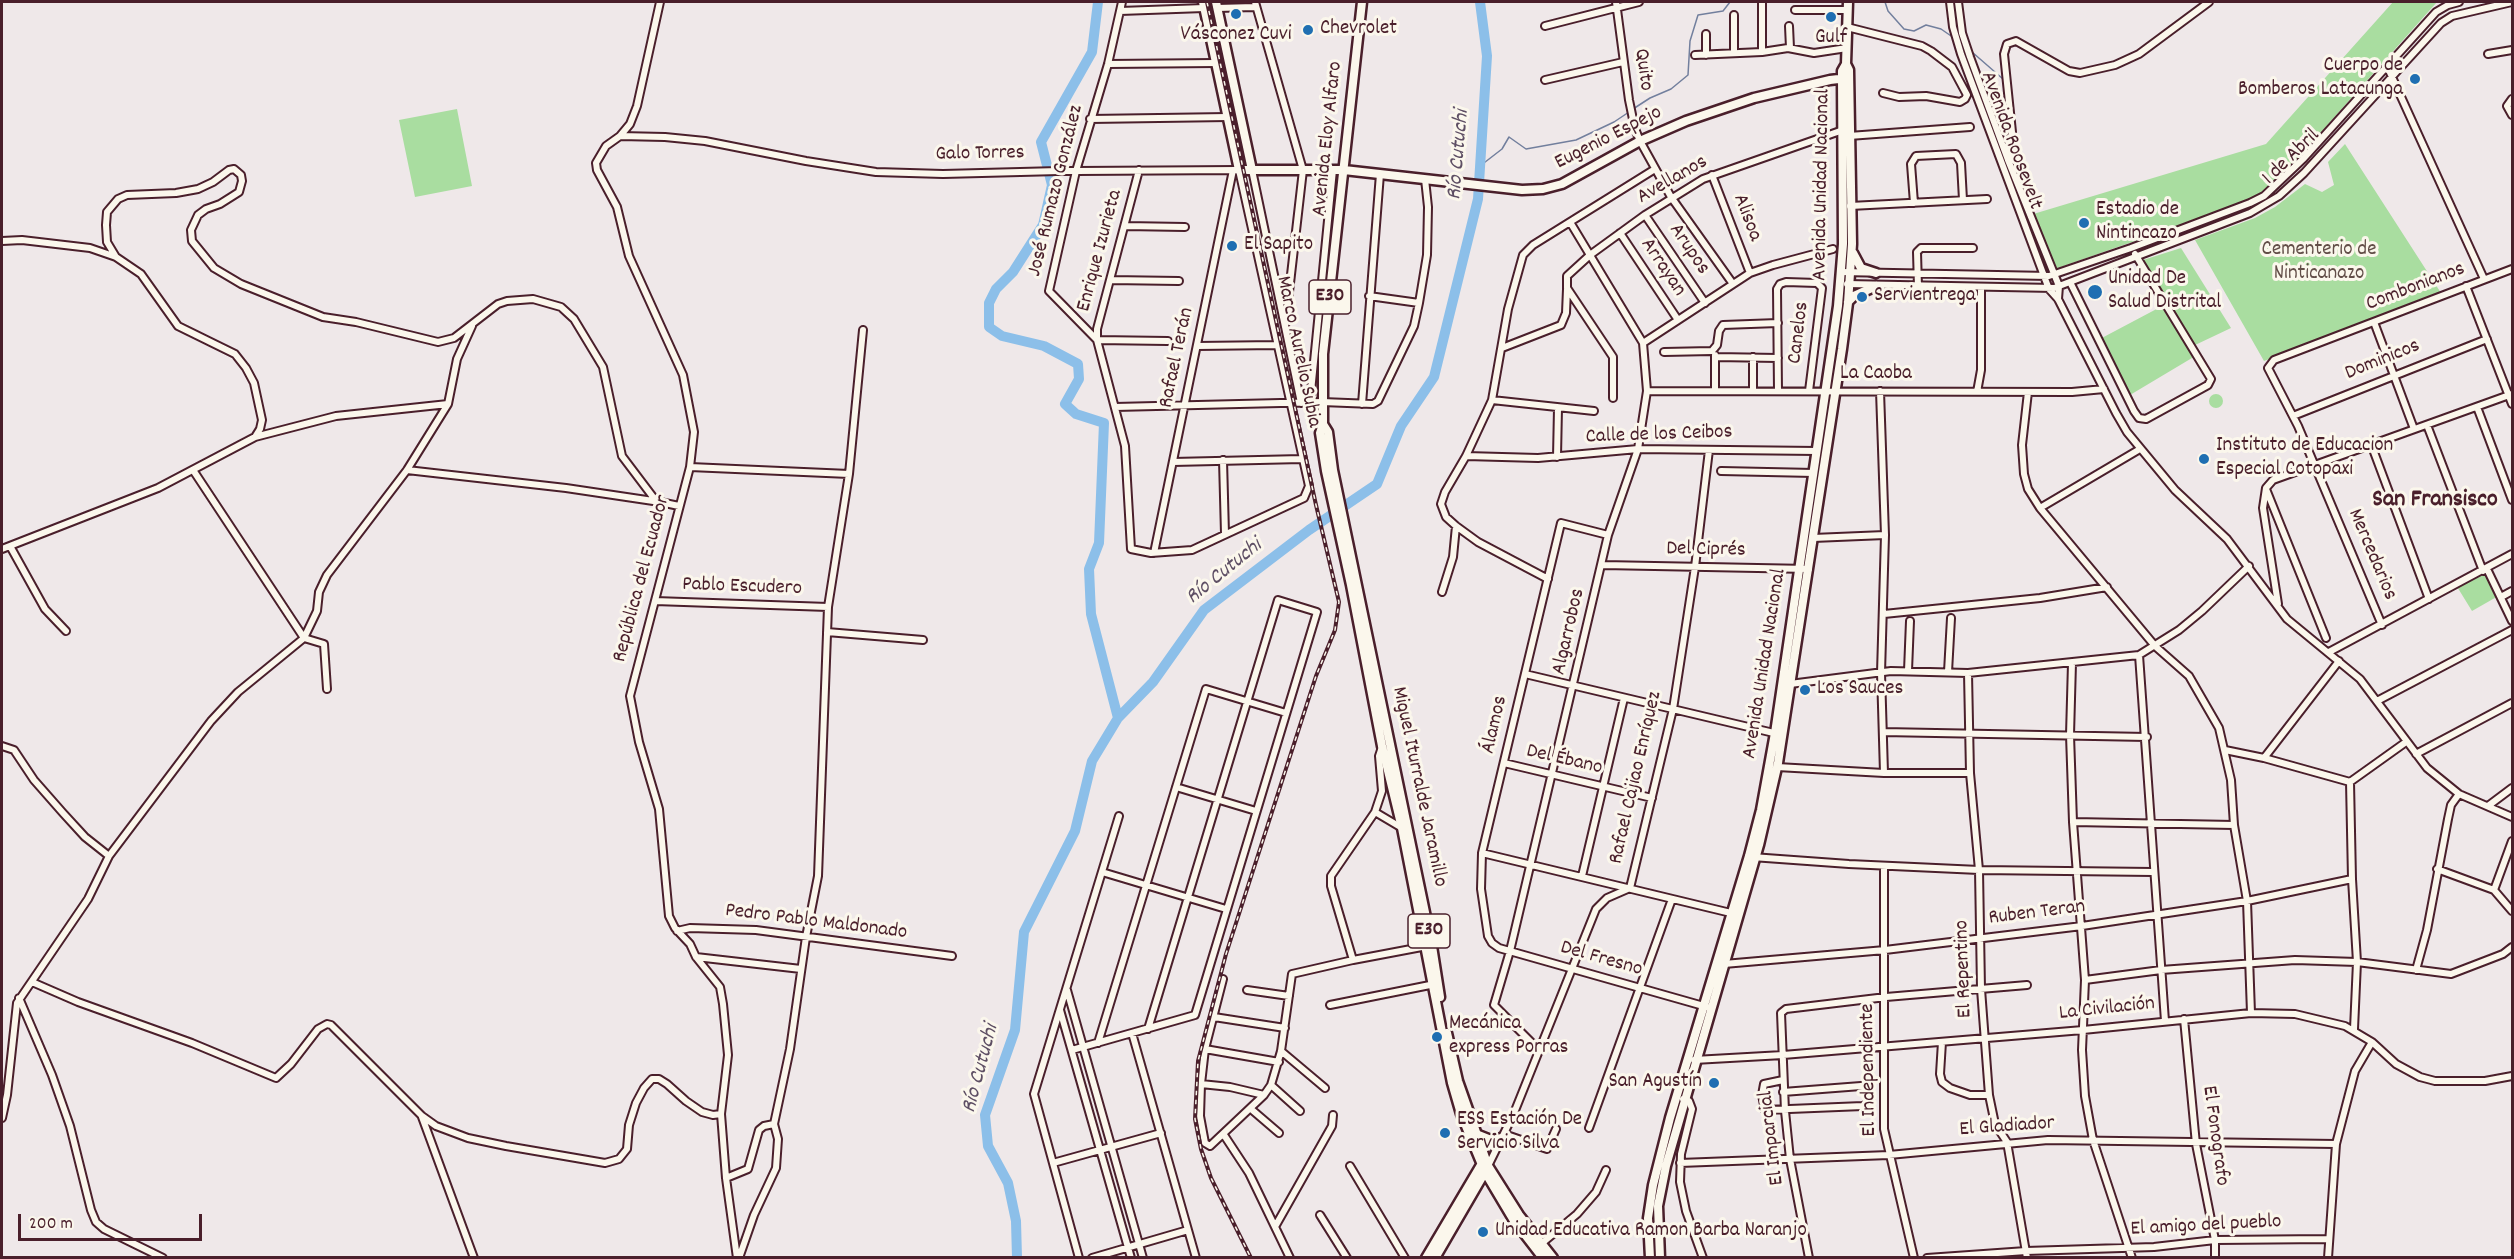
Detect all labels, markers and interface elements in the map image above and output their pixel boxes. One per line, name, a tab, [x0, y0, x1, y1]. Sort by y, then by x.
marker: Vásconez Cuvi	[1229, 7, 1243, 21]
marker: Gulf	[1824, 10, 1838, 24]
place label: Chevrolet	[1320, 17, 1397, 43]
place label: Vásconez Cuvi	[1181, 23, 1291, 49]
marker: Chevrolet	[1301, 23, 1315, 37]
place label: Gulf	[1815, 26, 1847, 52]
street label: Quito	[1627, 47, 1657, 93]
place label: Cuerpo de Bomberos Latacunga	[2238, 54, 2403, 104]
street label: Avenida Eloy Alfaro	[1308, 60, 1350, 218]
street label: Avenida Roosevelt	[1973, 68, 2047, 214]
marker: Cuerpo de Bomberos Latacunga	[2408, 72, 2422, 86]
street label: Avenida Unidad Nacional	[1809, 89, 1837, 281]
street label: Eugenio Espejo	[1551, 101, 1667, 177]
street label: José Rumazo González	[1024, 103, 1090, 279]
water label: Río Cutuchi	[1443, 109, 1477, 201]
street label: 1 de Abril	[2258, 124, 2326, 192]
street label: Galo Torres	[935, 142, 1025, 168]
street label: Avellanos	[1633, 151, 1713, 211]
street label: Enrique Izurieta	[1073, 187, 1129, 315]
street label: Alisoa	[1726, 191, 1766, 245]
place label: Estadio de Nintincazo	[2096, 198, 2179, 248]
marker: Estadio de Nintincazo	[2077, 216, 2091, 230]
street label: Arupos	[1662, 220, 1714, 280]
place label: El Sapito	[1244, 233, 1313, 259]
street label: Arrayan	[1633, 234, 1691, 302]
park label: Cementerio de Ninticanazo	[2262, 238, 2376, 288]
marker: El Sapito	[1225, 239, 1239, 253]
street label: Combonianos	[2363, 258, 2469, 318]
place label: Unidad De Salud Distrital	[2108, 267, 2221, 317]
street label: Marco Aurelio Subia	[1269, 274, 1325, 430]
road number: E30	[1309, 280, 1351, 314]
marker: Unidad De Salud Distrital	[2086, 283, 2104, 301]
place label: Servientrega	[1874, 284, 1976, 310]
marker: Servientrega	[1855, 290, 1869, 304]
street label: Canelos	[1784, 301, 1816, 365]
street label: Rafael Terán	[1155, 306, 1201, 410]
street label: Dominicos	[2342, 335, 2424, 387]
street label: La Caoba	[1840, 362, 1912, 388]
street label: Calle de los Ceibos	[1585, 421, 1733, 451]
place label: Instituto de Educacion Especial Cotopaxi	[2216, 434, 2393, 484]
marker: Instituto de Educacion Especial Cotopaxi	[2197, 452, 2211, 466]
district label: San Fransisco	[2372, 488, 2498, 516]
street label: República del Ecuador	[609, 493, 677, 665]
street label: Mercedarios	[2341, 506, 2401, 604]
water label: Río Cutuchi	[1182, 534, 1268, 612]
street label: Del Ciprés	[1666, 538, 1746, 564]
street label: Avenida Unidad Nacional	[1739, 567, 1793, 761]
street label: Pablo Escudero	[682, 573, 802, 603]
street label: Algarrobos	[1548, 586, 1592, 678]
place label: Los Sauces	[1817, 677, 1903, 703]
marker: Los Sauces	[1798, 683, 1812, 697]
street label: Miguel Iturralde Jaramillo	[1384, 685, 1452, 889]
street label: Rafael Cajiao Enríquez	[1605, 689, 1669, 867]
street label: Álamos	[1477, 694, 1515, 756]
street label: Del Ébano	[1523, 740, 1605, 782]
street label: Ruben Teran	[1987, 896, 2087, 932]
street label: Pedro Pablo Maldonado	[724, 899, 908, 947]
road number: E30	[1408, 914, 1450, 948]
street label: El Repentino	[1951, 920, 1979, 1018]
street label: Del Fresno	[1557, 936, 1645, 984]
street label: La Civilación	[2058, 992, 2156, 1028]
street label: El Independiente	[1856, 1003, 1884, 1137]
place label: Mecánica express Porras	[1449, 1012, 1568, 1062]
water label: Río Cutuchi	[958, 1022, 1006, 1116]
marker: Mecánica express Porras	[1430, 1030, 1444, 1044]
place label: San Agustín	[1609, 1070, 1702, 1096]
marker: San Agustín	[1707, 1076, 1721, 1090]
street label: El Fonografo	[2195, 1084, 2233, 1188]
street label: El Imparcial	[1755, 1089, 1791, 1187]
place label: ESS Estación De Servicio Silva	[1457, 1108, 1582, 1158]
street label: El Gladiador	[1959, 1112, 2055, 1144]
marker: ESS Estación De Servicio Silva	[1438, 1126, 1452, 1140]
scale bar	[21, 1202, 206, 1240]
street label: El amigo del pueblo	[2130, 1210, 2282, 1244]
text: 200 m	[29, 1212, 73, 1237]
place label: Unidad Educativa Ramon Barba Naranjo	[1495, 1219, 1807, 1245]
marker: Unidad Educativa Ramon Barba Naranjo	[1476, 1225, 1490, 1239]

